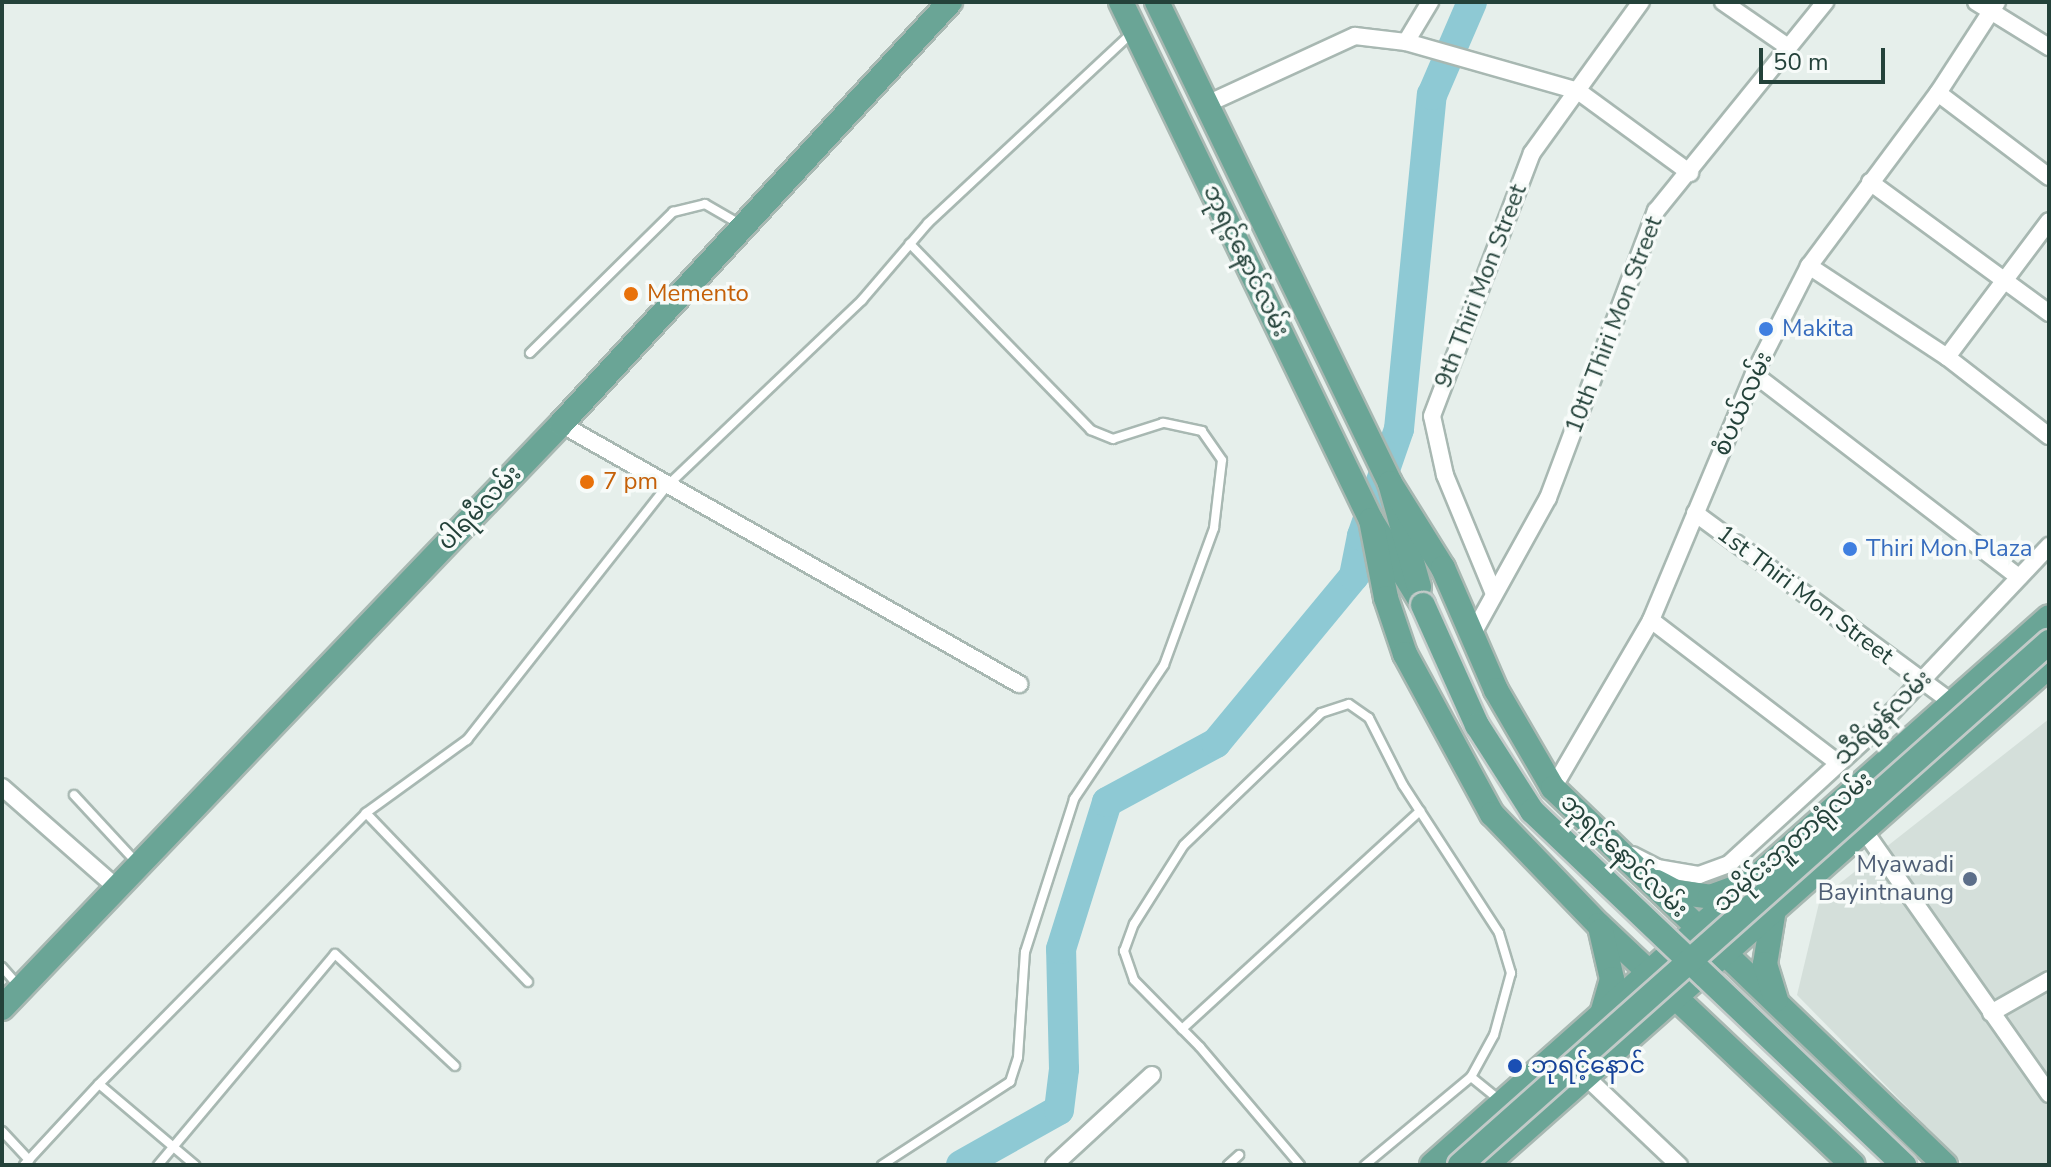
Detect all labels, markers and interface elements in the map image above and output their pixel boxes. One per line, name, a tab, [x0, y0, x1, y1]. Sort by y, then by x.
scale bar	[1763, 32, 1889, 82]
text: 50 m	[1773, 46, 1829, 78]
street label: ဘုရင့်နောင်လမ်း	[1197, 180, 1295, 342]
street label: 9th Thiri Mon Street	[1429, 180, 1533, 392]
street label: 10th Thiri Mon Street	[1559, 212, 1669, 438]
place label: Memento	[647, 280, 749, 308]
marker: Memento	[622, 285, 640, 303]
place label: Makita	[1782, 315, 1854, 343]
marker: Makita	[1757, 320, 1775, 338]
street label: စံပယ်လမ်း	[1707, 347, 1779, 461]
street label: ပါရမီလမ်း	[432, 460, 528, 556]
place label: 7 pm	[603, 468, 658, 496]
marker: 7 pm	[578, 473, 596, 491]
street label: 1st Thiri Mon Street	[1711, 519, 1899, 671]
place label: Thiri Mon Plaza	[1866, 535, 2032, 563]
marker: Thiri Mon Plaza	[1841, 540, 1859, 558]
street label: သီရိမွန်လမ်း	[1828, 664, 1938, 772]
street label: သမိုင်းဘူတာရုံလမ်း	[1708, 766, 1878, 918]
street label: ဘုရင့်နောင်လမ်း	[1554, 788, 1694, 924]
place label: Myawadi Bayintnaung	[1818, 851, 1954, 907]
marker: Myawadi Bayintnaung	[1961, 870, 1979, 888]
place label: ဘုရင့်နောင်	[1531, 1052, 1645, 1080]
marker: ဘုရင့်နောင်	[1506, 1057, 1524, 1075]

